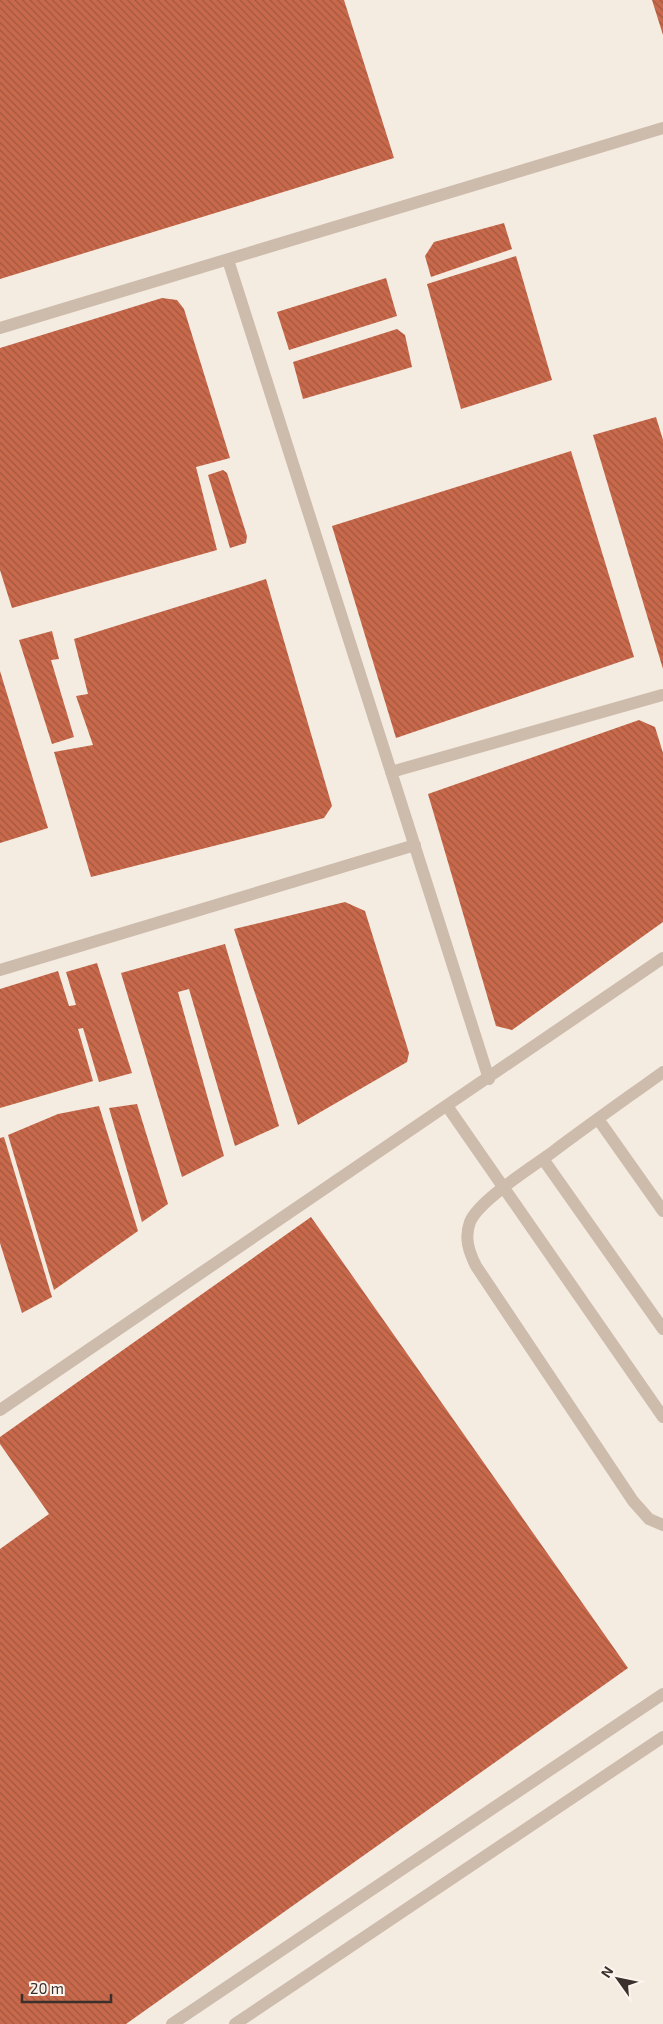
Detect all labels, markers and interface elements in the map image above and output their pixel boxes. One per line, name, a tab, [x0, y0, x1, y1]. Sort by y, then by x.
north arrow	[593, 1954, 643, 2004]
text: N	[597, 1963, 617, 1981]
scale bar	[22, 1972, 111, 2004]
text: 20 m	[30, 1979, 64, 1997]

